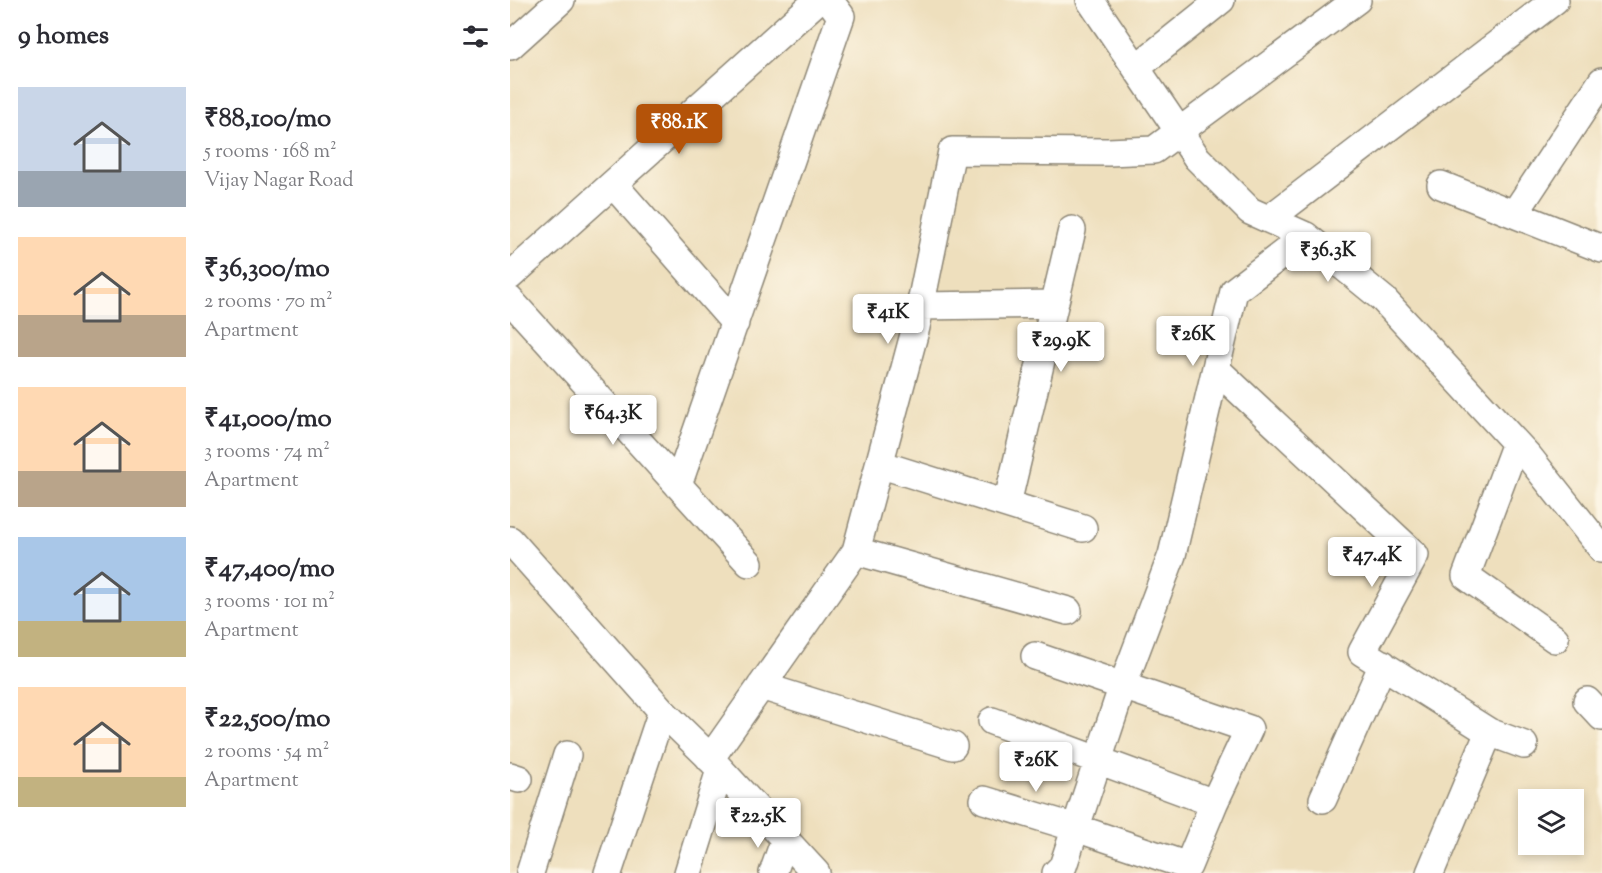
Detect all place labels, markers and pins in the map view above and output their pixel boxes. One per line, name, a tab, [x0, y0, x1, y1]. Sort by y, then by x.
pin: ₹88.1K	[630, 104, 728, 155]
pin: ₹36.3K	[1279, 232, 1377, 283]
pin: ₹41K	[852, 294, 924, 345]
pin: ₹26K	[1157, 316, 1229, 367]
pin: ₹29.9K	[1012, 322, 1110, 373]
pin: ₹64.3K	[564, 395, 662, 446]
pin: ₹47.4K	[1323, 537, 1421, 588]
pin: ₹26K	[1000, 742, 1072, 793]
pin: ₹22.5K	[709, 798, 807, 849]

